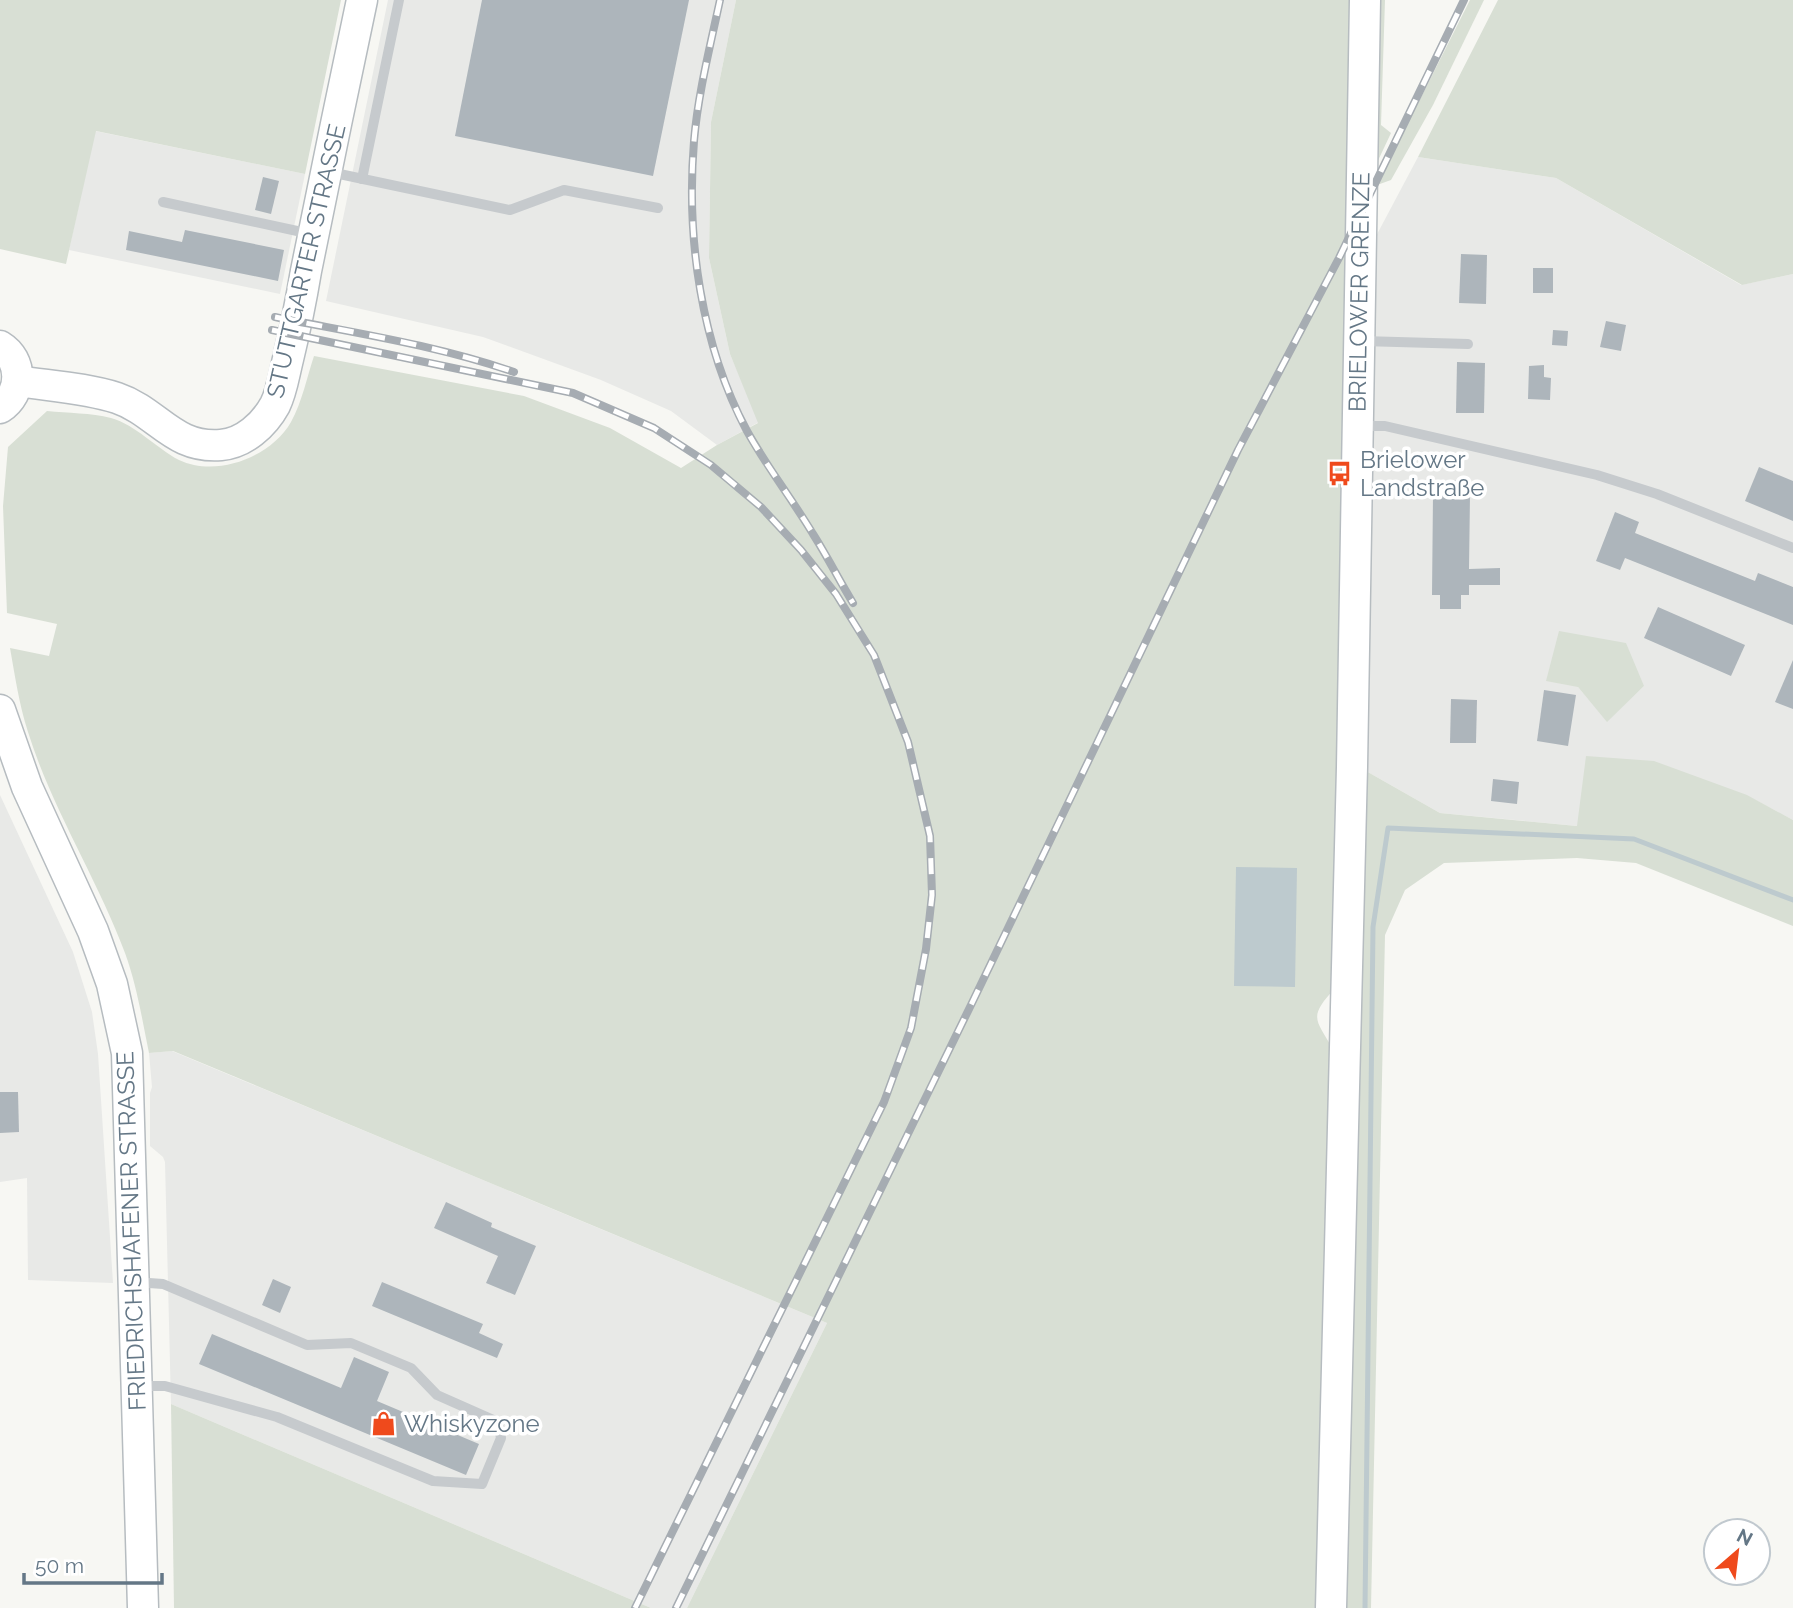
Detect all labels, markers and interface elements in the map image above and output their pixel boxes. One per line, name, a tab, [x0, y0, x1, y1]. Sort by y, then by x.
street label: STUTTGARTER STRASSE	[260, 121, 352, 401]
street label: BRIELOWER GRENZE	[1342, 172, 1376, 412]
place label: Brielower Landstraße	[1360, 445, 1484, 502]
bus stop icon: Brielower Landstraße	[1326, 459, 1354, 487]
street label: FRIEDRICHSHAFENER STRASSE	[110, 1051, 152, 1411]
shop icon: Whiskyzone	[370, 1409, 398, 1437]
place label: Whiskyzone	[404, 1409, 540, 1438]
north arrow	[1702, 1517, 1772, 1587]
text: N	[1733, 1524, 1757, 1550]
scale bar	[24, 1542, 163, 1586]
text: 50 m	[35, 1553, 84, 1578]

